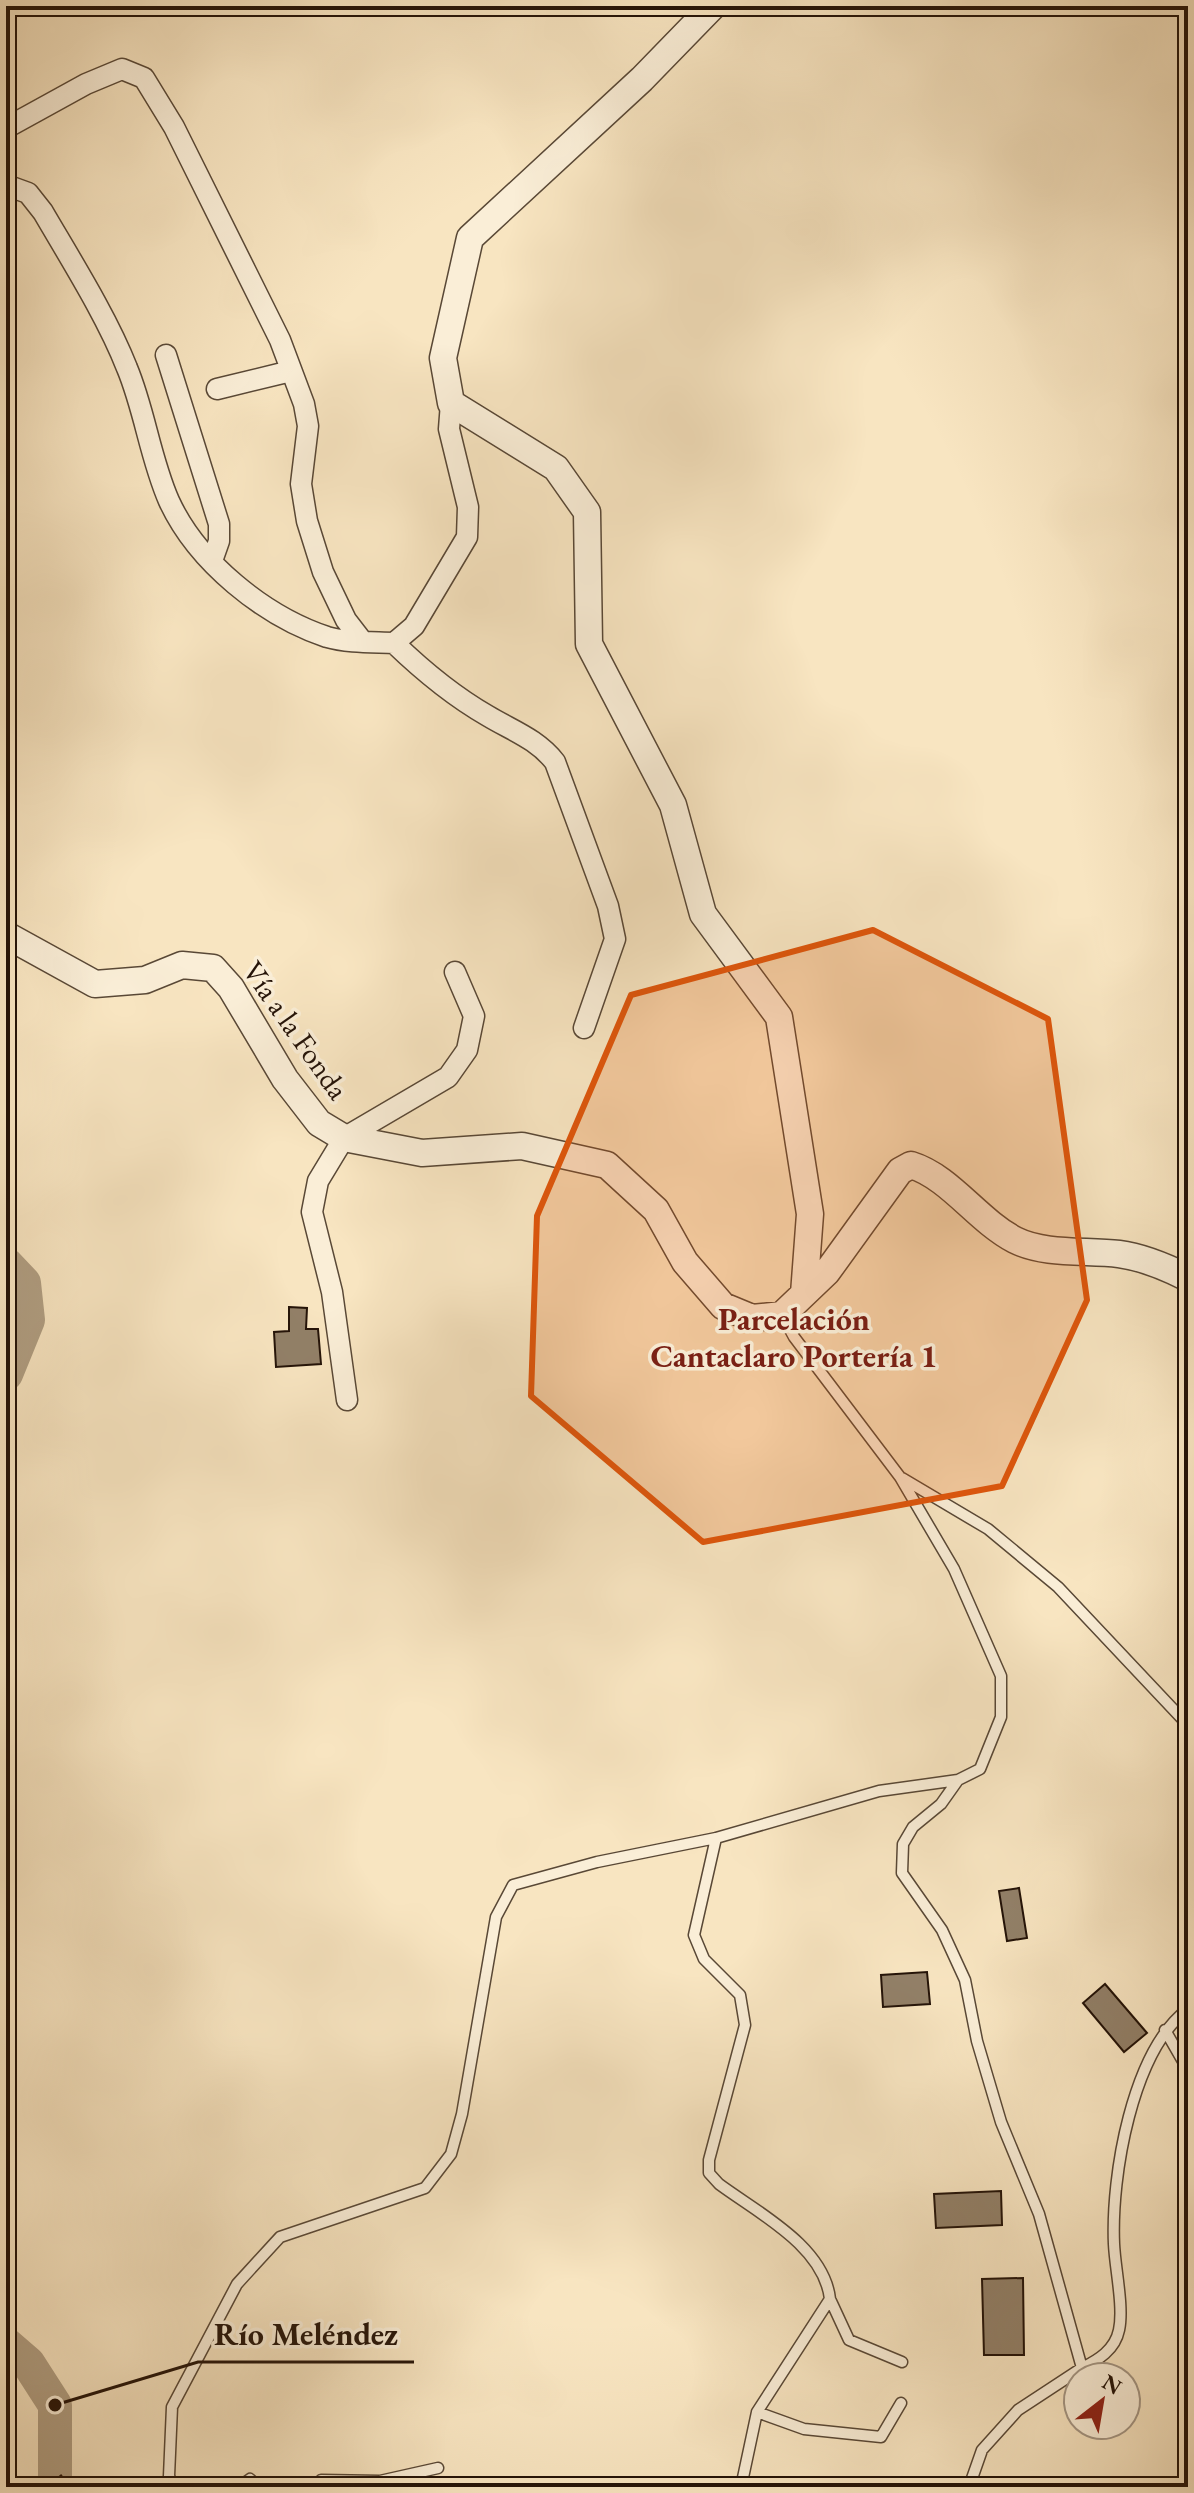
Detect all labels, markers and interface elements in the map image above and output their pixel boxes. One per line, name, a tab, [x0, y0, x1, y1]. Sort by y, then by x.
street label: Vía a la Fonda	[234, 953, 358, 1107]
district label: Parcelación Cantaclaro Portería 1	[651, 1298, 937, 1377]
callout: Río Meléndez	[198, 2306, 414, 2362]
text: Río Meléndez	[214, 2313, 398, 2355]
north arrow	[1062, 2361, 1142, 2441]
text: N	[1097, 2367, 1127, 2401]

